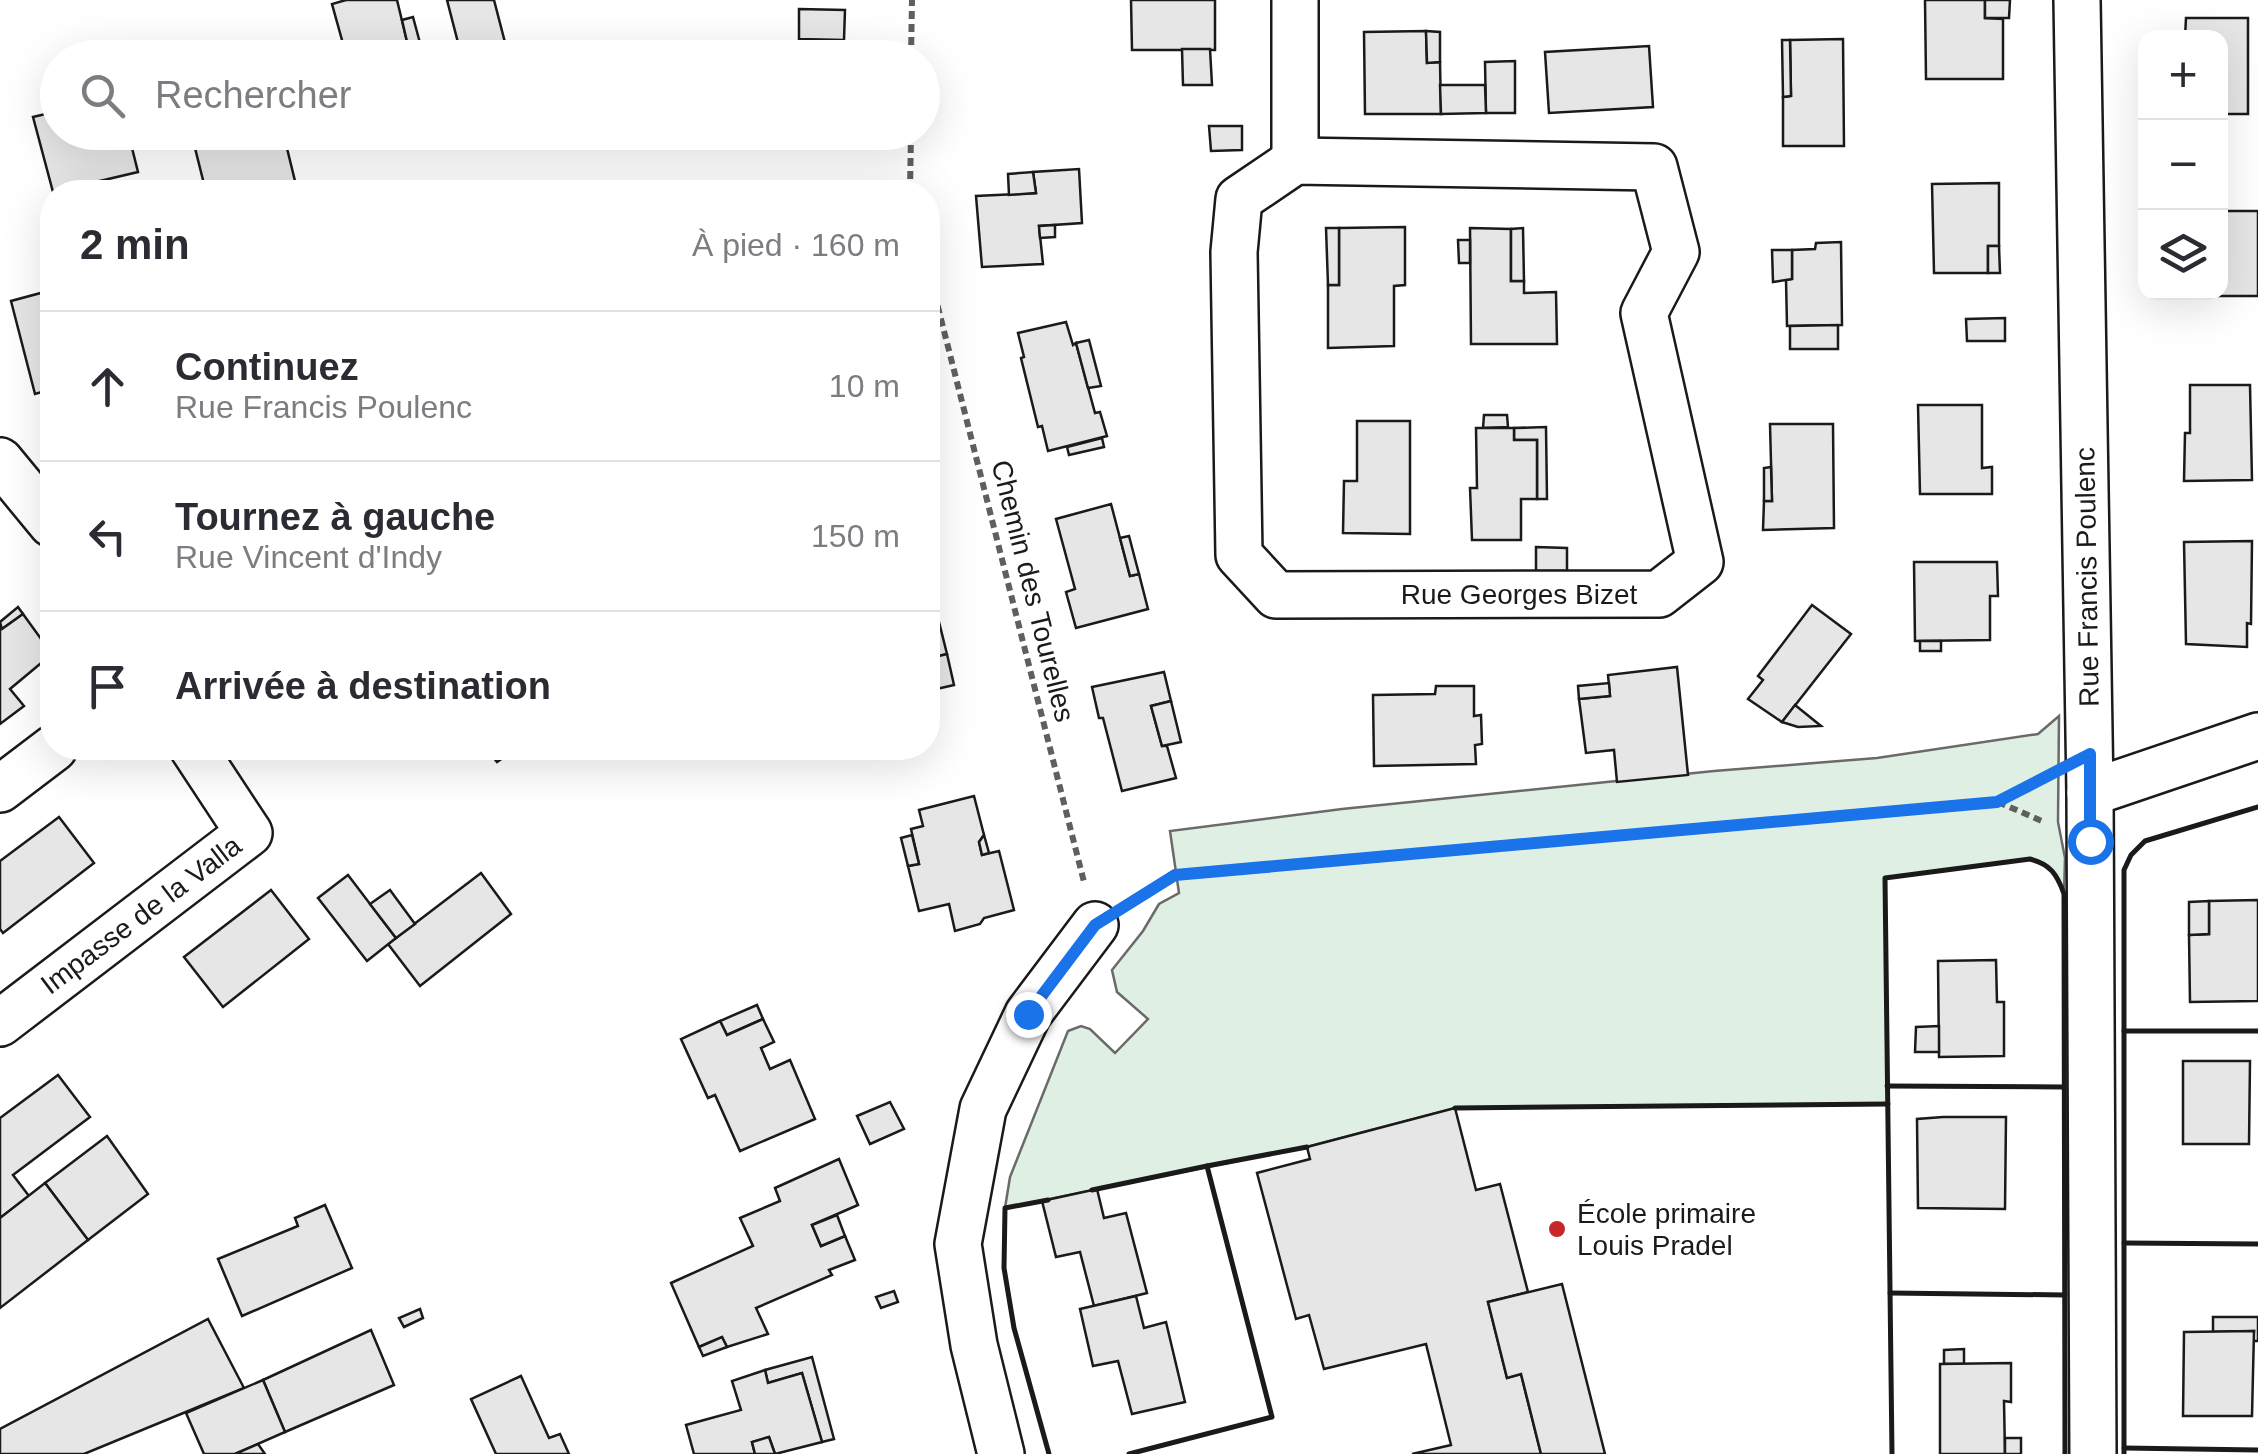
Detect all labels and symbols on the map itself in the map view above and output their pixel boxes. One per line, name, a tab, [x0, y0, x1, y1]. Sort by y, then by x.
street label: Rue Francis Poulenc	[2069, 447, 2105, 707]
street label: Chemin des Tourelles	[985, 457, 1081, 725]
street label: Rue Georges Bizet	[1401, 579, 1637, 610]
route start	[2068, 819, 2114, 865]
street label: Impasse de la Valla	[35, 829, 247, 1000]
route end	[1006, 992, 1052, 1038]
place label: École primaire Louis Pradel	[1577, 1198, 1756, 1261]
marker: École primaire Louis Pradel	[1546, 1218, 1568, 1240]

